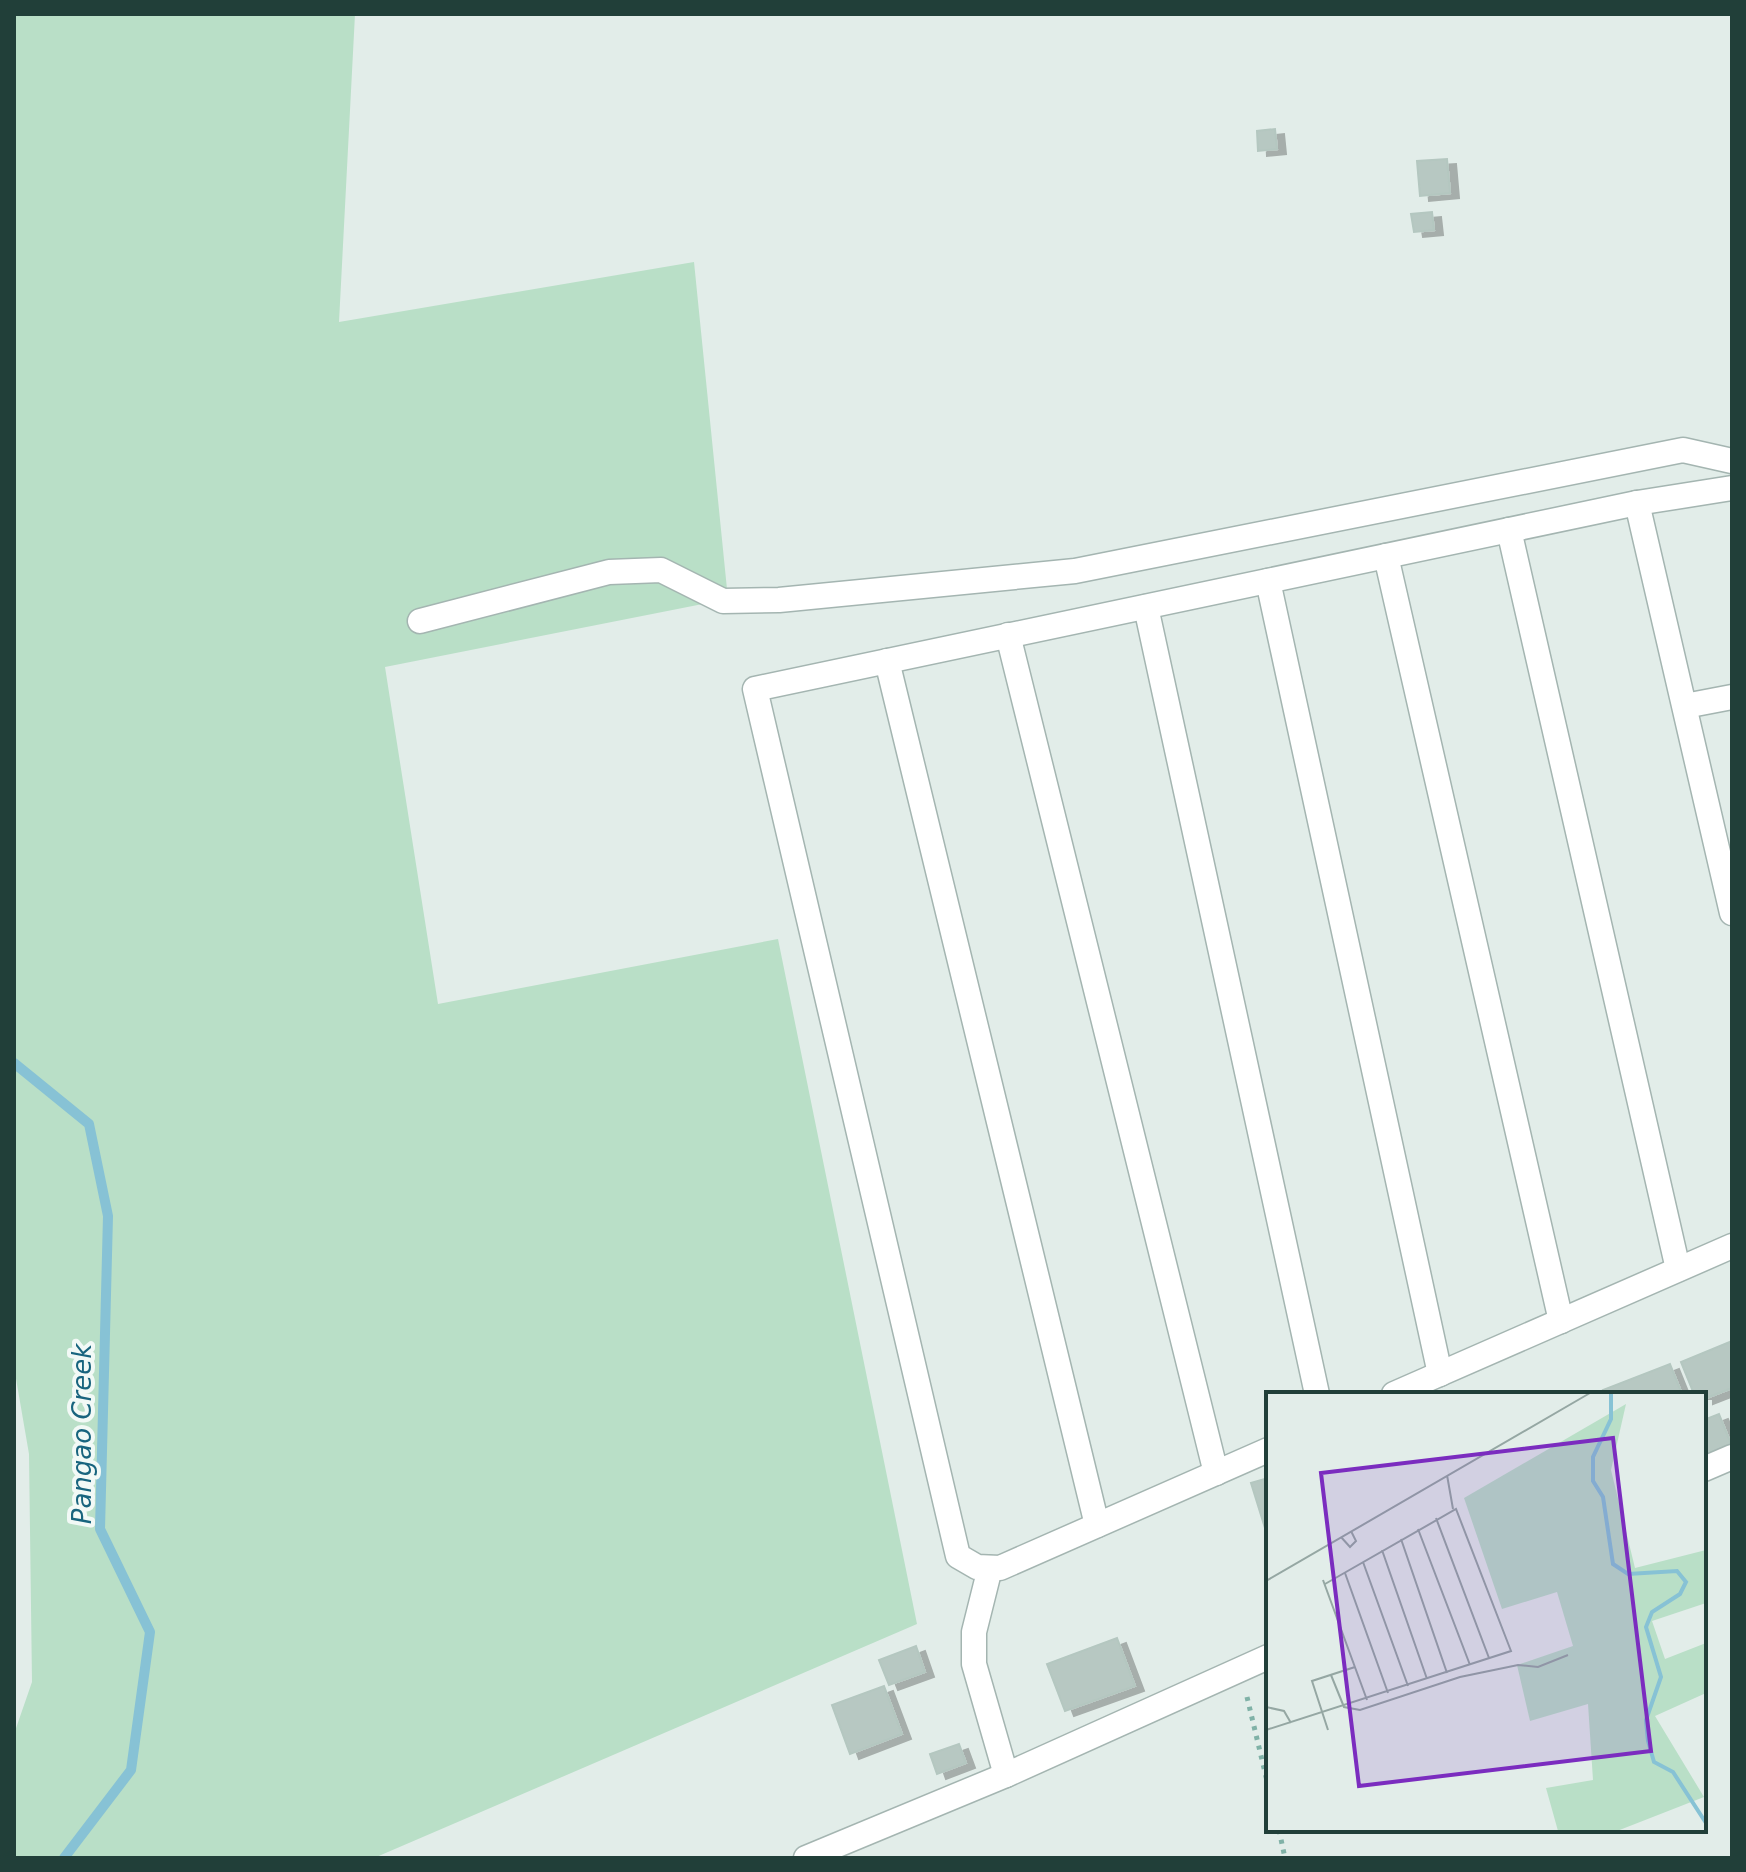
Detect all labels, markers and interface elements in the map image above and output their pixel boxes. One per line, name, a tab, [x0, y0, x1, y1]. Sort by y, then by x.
water label: Pangao Creek	[67, 1343, 97, 1524]
inset map	[1266, 1392, 1706, 1832]

